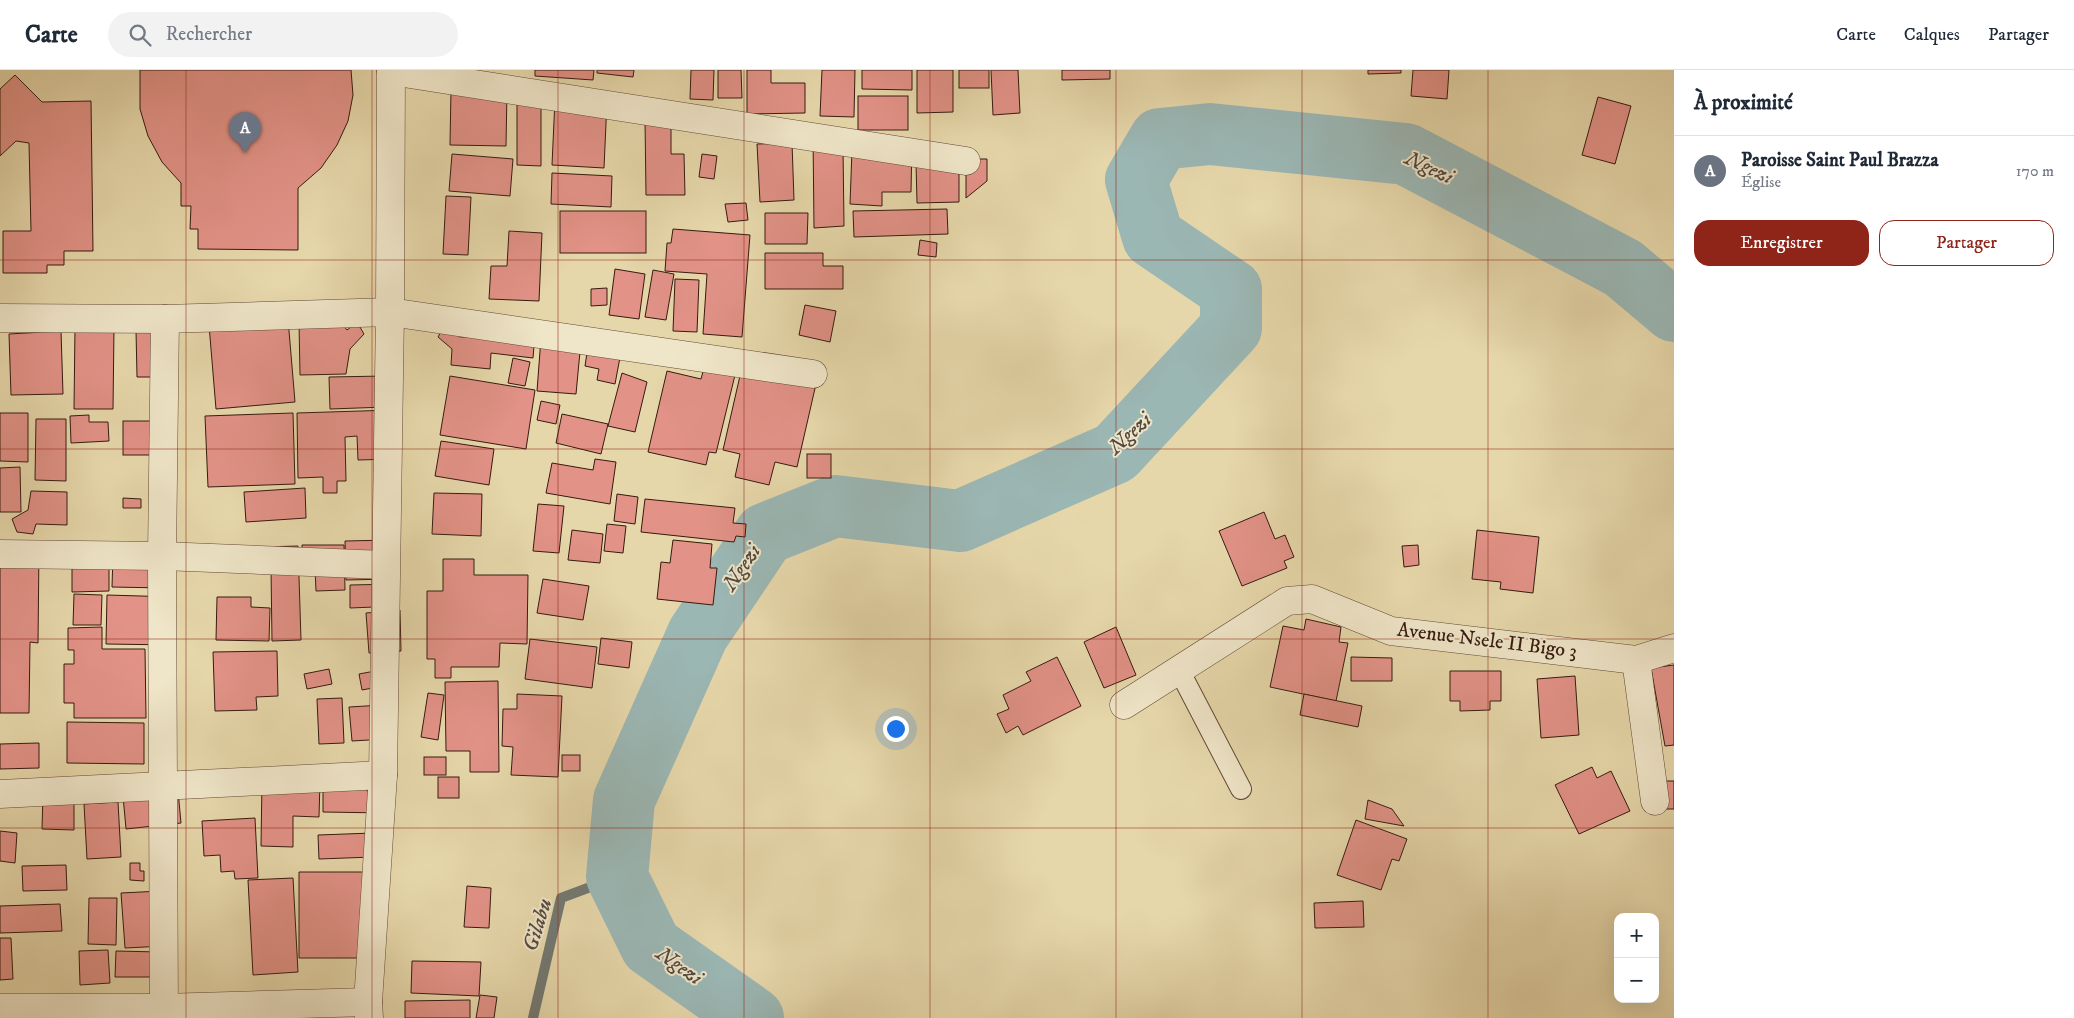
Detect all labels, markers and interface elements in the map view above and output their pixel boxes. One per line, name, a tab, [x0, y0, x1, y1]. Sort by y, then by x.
search box	[108, 12, 458, 57]
text: Carte	[25, 20, 78, 50]
icon: search	[126, 21, 154, 49]
text: Rechercher	[166, 23, 252, 46]
text: Carte	[1836, 24, 1876, 46]
text: Calques	[1904, 24, 1960, 46]
text: Partager	[1988, 24, 2049, 46]
text: À proximité	[1694, 90, 1793, 116]
pin: A	[229, 112, 261, 153]
water label: Ngezi	[1400, 145, 1459, 191]
text: Paroisse Saint Paul Brazza	[1741, 149, 1939, 172]
text: A	[1705, 161, 1715, 181]
text: 170 m	[2016, 161, 2054, 181]
text: Église	[1741, 172, 1781, 192]
button: Enregistrer	[1694, 220, 1869, 266]
button: Partager	[1879, 220, 2054, 266]
water label: Ngezi	[1102, 406, 1158, 461]
water label: Ngezi	[717, 539, 768, 597]
street label: Avenue Nsele II Bigo 3	[1396, 618, 1578, 664]
your location	[883, 716, 909, 742]
water label: Gilabu	[518, 895, 558, 955]
map controls	[1614, 913, 1659, 1003]
button: +	[1614, 913, 1659, 958]
water label: Ngezi	[650, 940, 708, 992]
button: −	[1614, 958, 1659, 1003]

